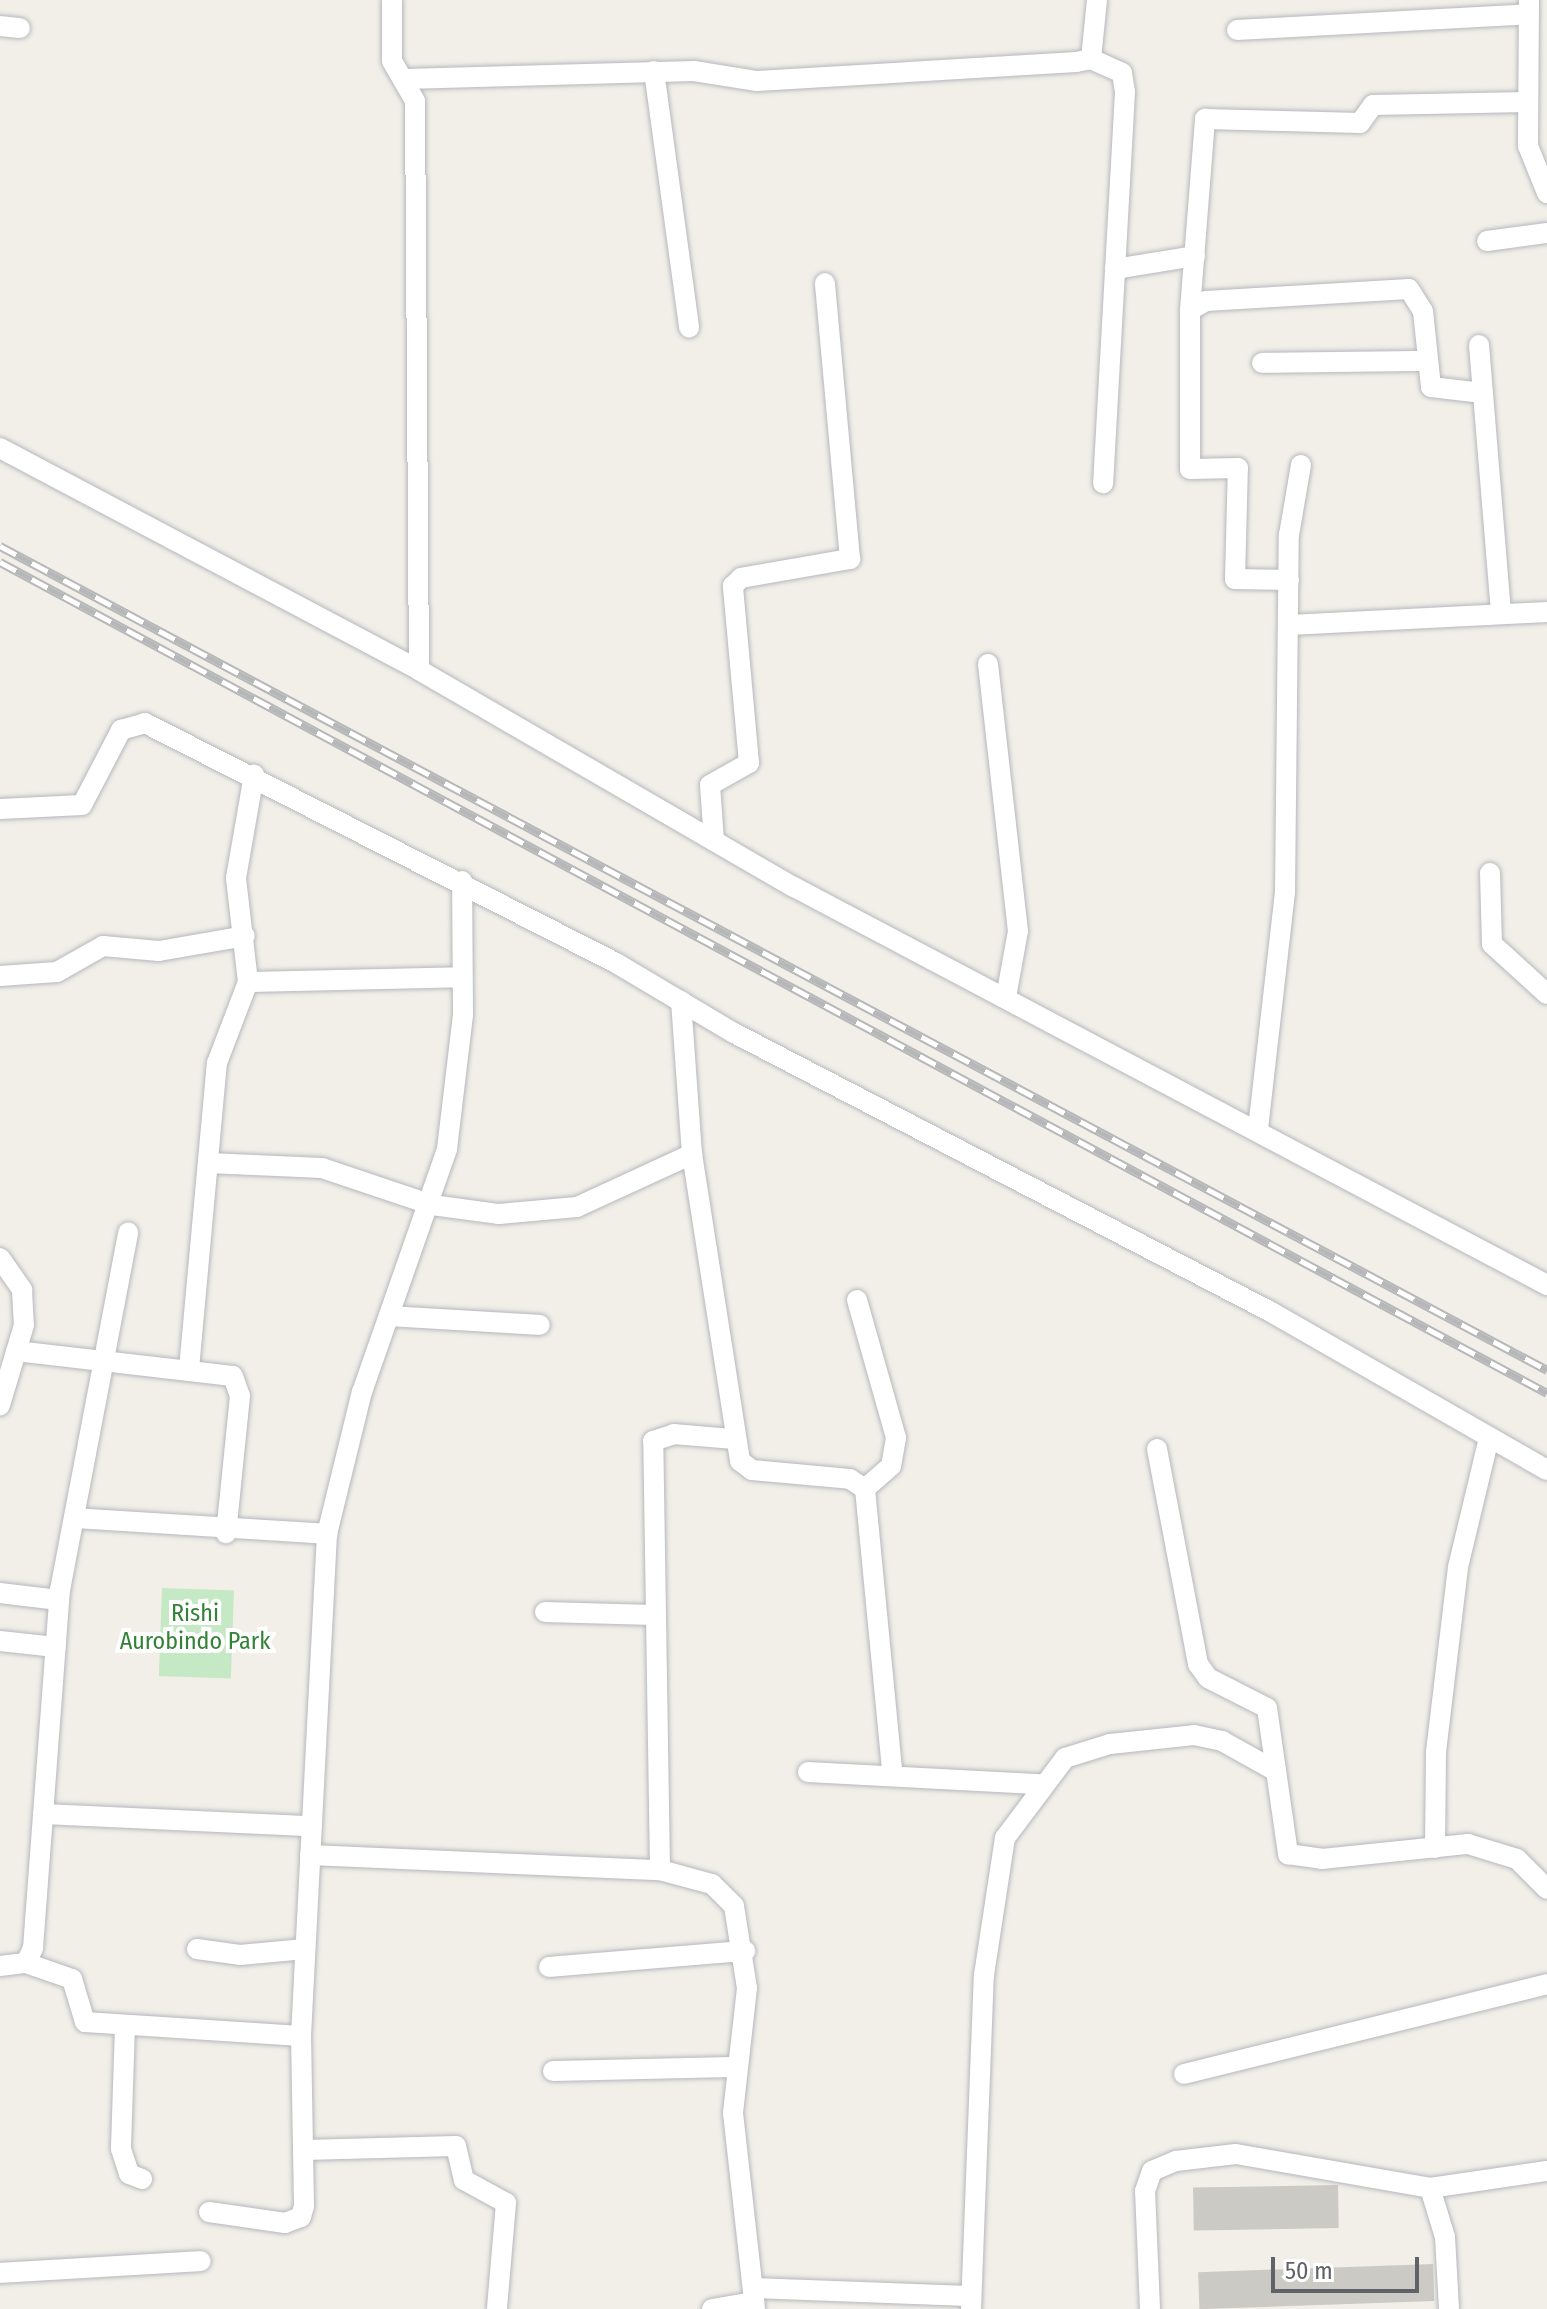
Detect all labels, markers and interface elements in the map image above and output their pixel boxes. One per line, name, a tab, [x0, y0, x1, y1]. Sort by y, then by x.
park label: Rishi Aurobindo Park	[120, 1600, 270, 1656]
scale bar	[1275, 2241, 1423, 2291]
text: 50 m	[1285, 2257, 1333, 2285]

